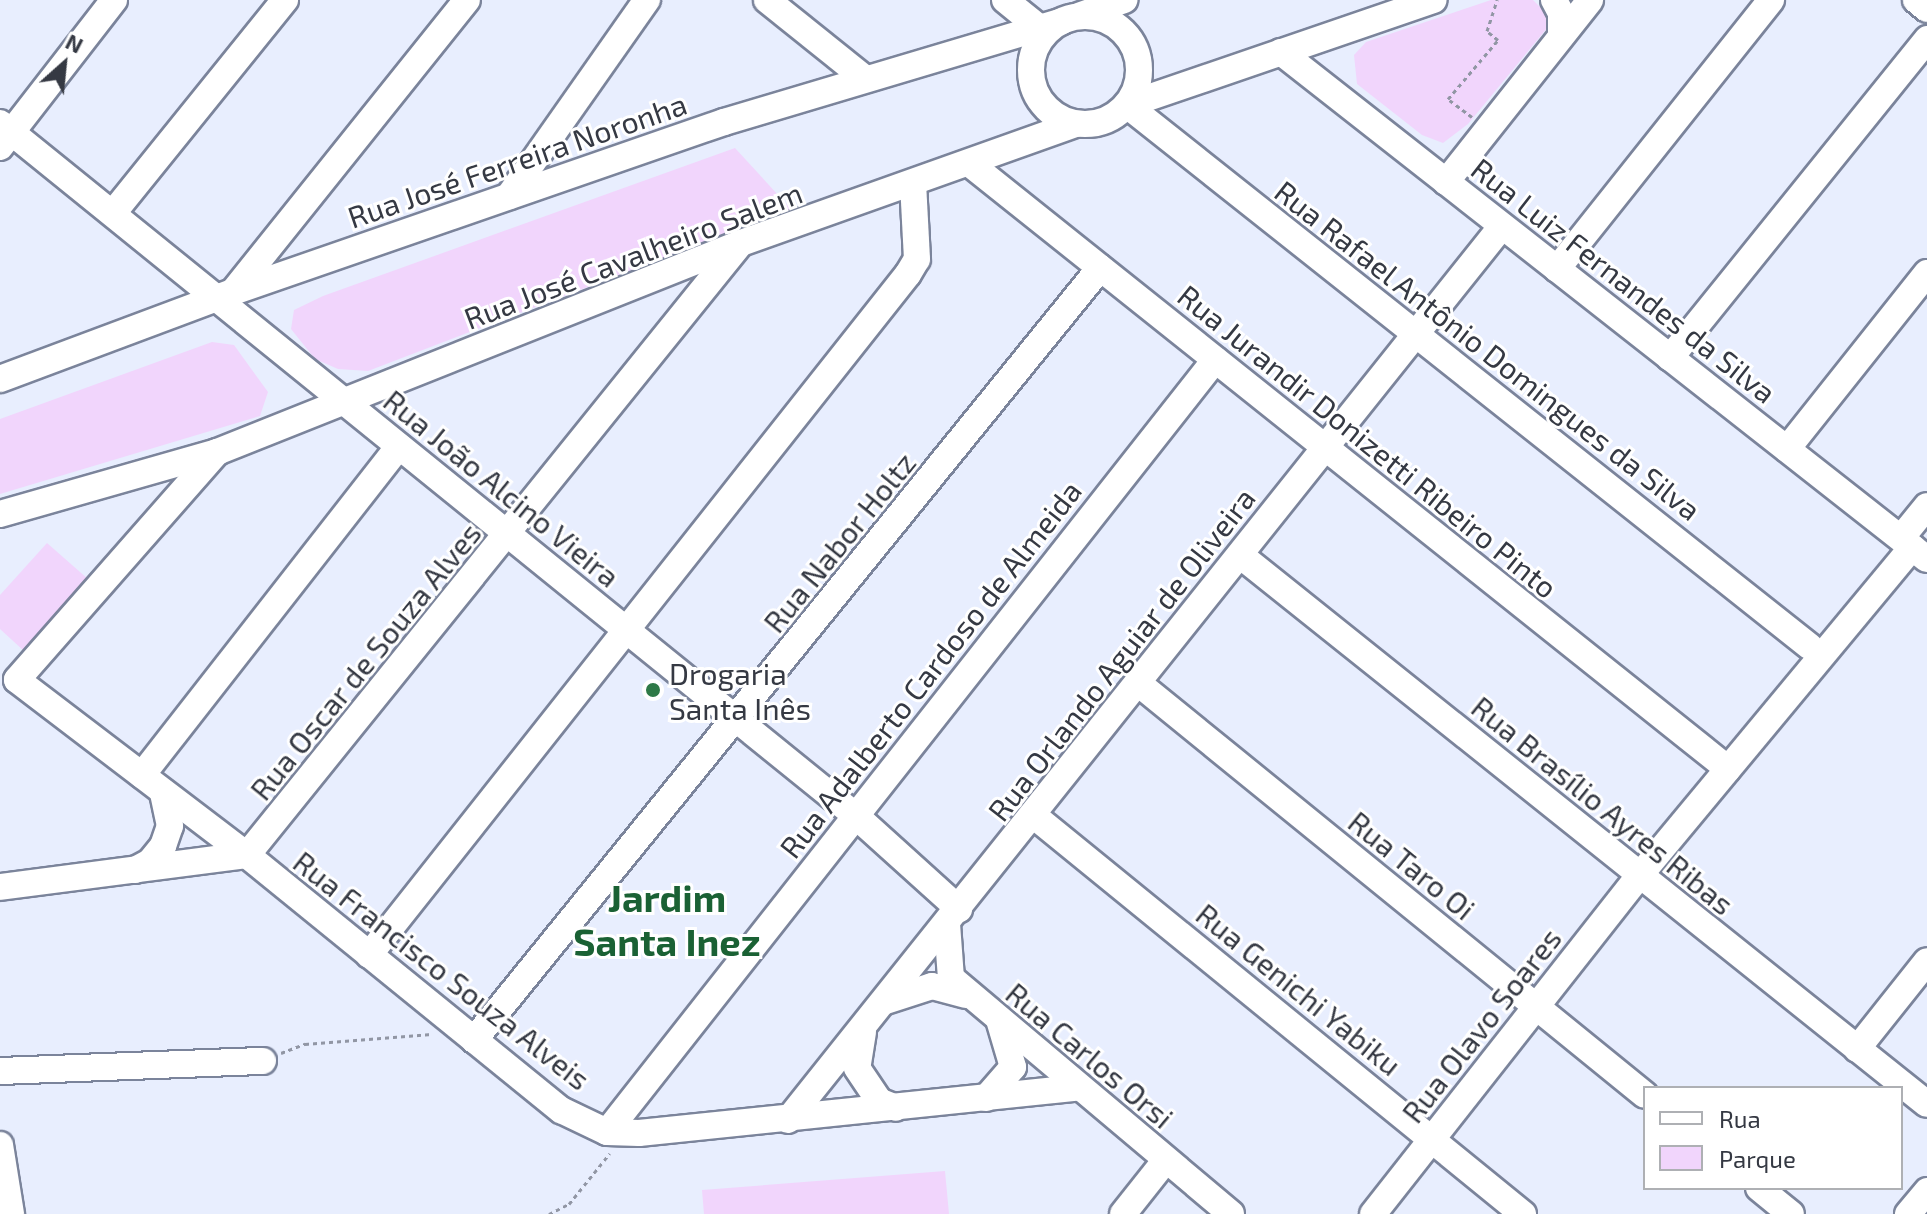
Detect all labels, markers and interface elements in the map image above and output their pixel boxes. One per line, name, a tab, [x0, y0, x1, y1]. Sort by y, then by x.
north arrow	[24, 24, 104, 104]
text: N	[62, 27, 88, 58]
street label: Rua José Ferreira Noronha	[343, 85, 691, 235]
street label: Rua Luiz Fernandes da Silva	[1465, 150, 1783, 410]
street label: Rua Rafael Antônio Domingues da Silva	[1267, 172, 1709, 528]
street label: Rua José Cavalheiro Salem	[459, 174, 807, 336]
street label: Rua Jurandir Donizetti Ribeiro Pinto	[1171, 276, 1565, 606]
street label: Rua João Alcino Vieira	[376, 381, 628, 595]
street label: Rua Nabor Holtz	[755, 444, 923, 640]
street label: Rua Adalberto Cardoso de Almeida	[771, 473, 1089, 865]
street label: Rua Orlando Aguiar de Oliveira	[979, 480, 1263, 828]
street label: Rua Oscar de Souza Alves	[242, 515, 488, 807]
place label: Drogaria Santa Inês	[669, 655, 811, 726]
marker: Drogaria Santa Inês	[644, 681, 662, 699]
street label: Rua Brasílio Ayres Ribas	[1465, 688, 1741, 922]
street label: Rua Taro Oi	[1341, 803, 1483, 927]
street label: Rua Francisco Souza Alveis	[286, 843, 598, 1097]
district label: Jardim Santa Inez	[573, 875, 761, 964]
street label: Rua Genichi Yabiku	[1189, 895, 1409, 1083]
street label: Rua Olavo Soares	[1394, 921, 1568, 1129]
street label: Rua Carlos Orsi	[999, 975, 1181, 1135]
legend	[1643, 1086, 1903, 1190]
text: Rua	[1719, 1104, 1761, 1133]
text: Parque	[1719, 1144, 1796, 1173]

